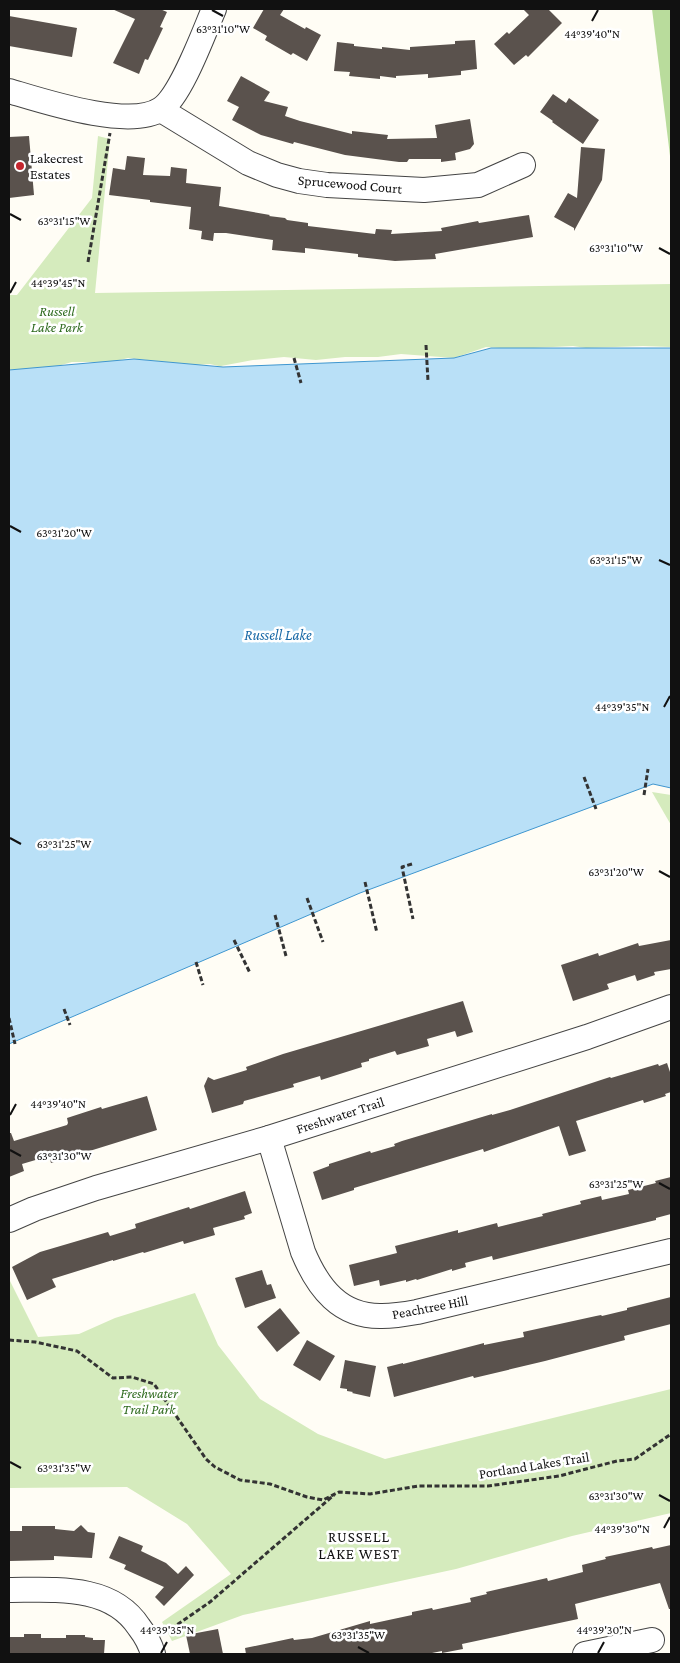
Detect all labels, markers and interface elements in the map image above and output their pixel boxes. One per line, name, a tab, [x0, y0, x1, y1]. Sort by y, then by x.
text: 63°31'10"W	[196, 22, 250, 36]
text: 44°39'40"N	[564, 27, 620, 41]
place label: Lakecrest Estates	[30, 150, 83, 182]
marker: Lakecrest Estates	[14, 160, 26, 172]
street label: Sprucewood Court	[297, 171, 403, 197]
text: 63°31'15"W	[38, 214, 90, 228]
text: 63°31'10"W	[589, 241, 643, 255]
text: 44°39'45"N	[31, 276, 85, 290]
park label: Russell Lake Park	[31, 303, 84, 335]
text: 63°31'20"W	[36, 526, 92, 540]
text: 63°31'15"W	[590, 553, 642, 567]
water label: Russell Lake	[244, 627, 312, 643]
text: 44°39'35"N	[595, 700, 649, 714]
text: 63°31'25"W	[37, 837, 91, 851]
text: 63°31'20"W	[588, 865, 644, 879]
street label: Freshwater Trail	[294, 1093, 386, 1137]
text: 44°39'40"N	[30, 1097, 86, 1111]
text: 63°31'30"W	[36, 1149, 92, 1163]
text: 63°31'25"W	[589, 1177, 643, 1191]
street label: Peachtree Hill	[391, 1292, 470, 1322]
park label: Freshwater Trail Park	[120, 1385, 179, 1417]
street label: Portland Lakes Trail	[478, 1448, 591, 1482]
text: 63°31'35"W	[37, 1461, 91, 1475]
text: 63°31'30"W	[588, 1489, 644, 1503]
text: 44°39'30"N	[594, 1522, 650, 1536]
district label: RUSSELL LAKE WEST	[318, 1529, 400, 1562]
text: 44°39'35"N	[140, 1623, 194, 1637]
text: 44°39'30"N	[576, 1623, 632, 1637]
text: 63°31'35"W	[331, 1628, 385, 1642]

